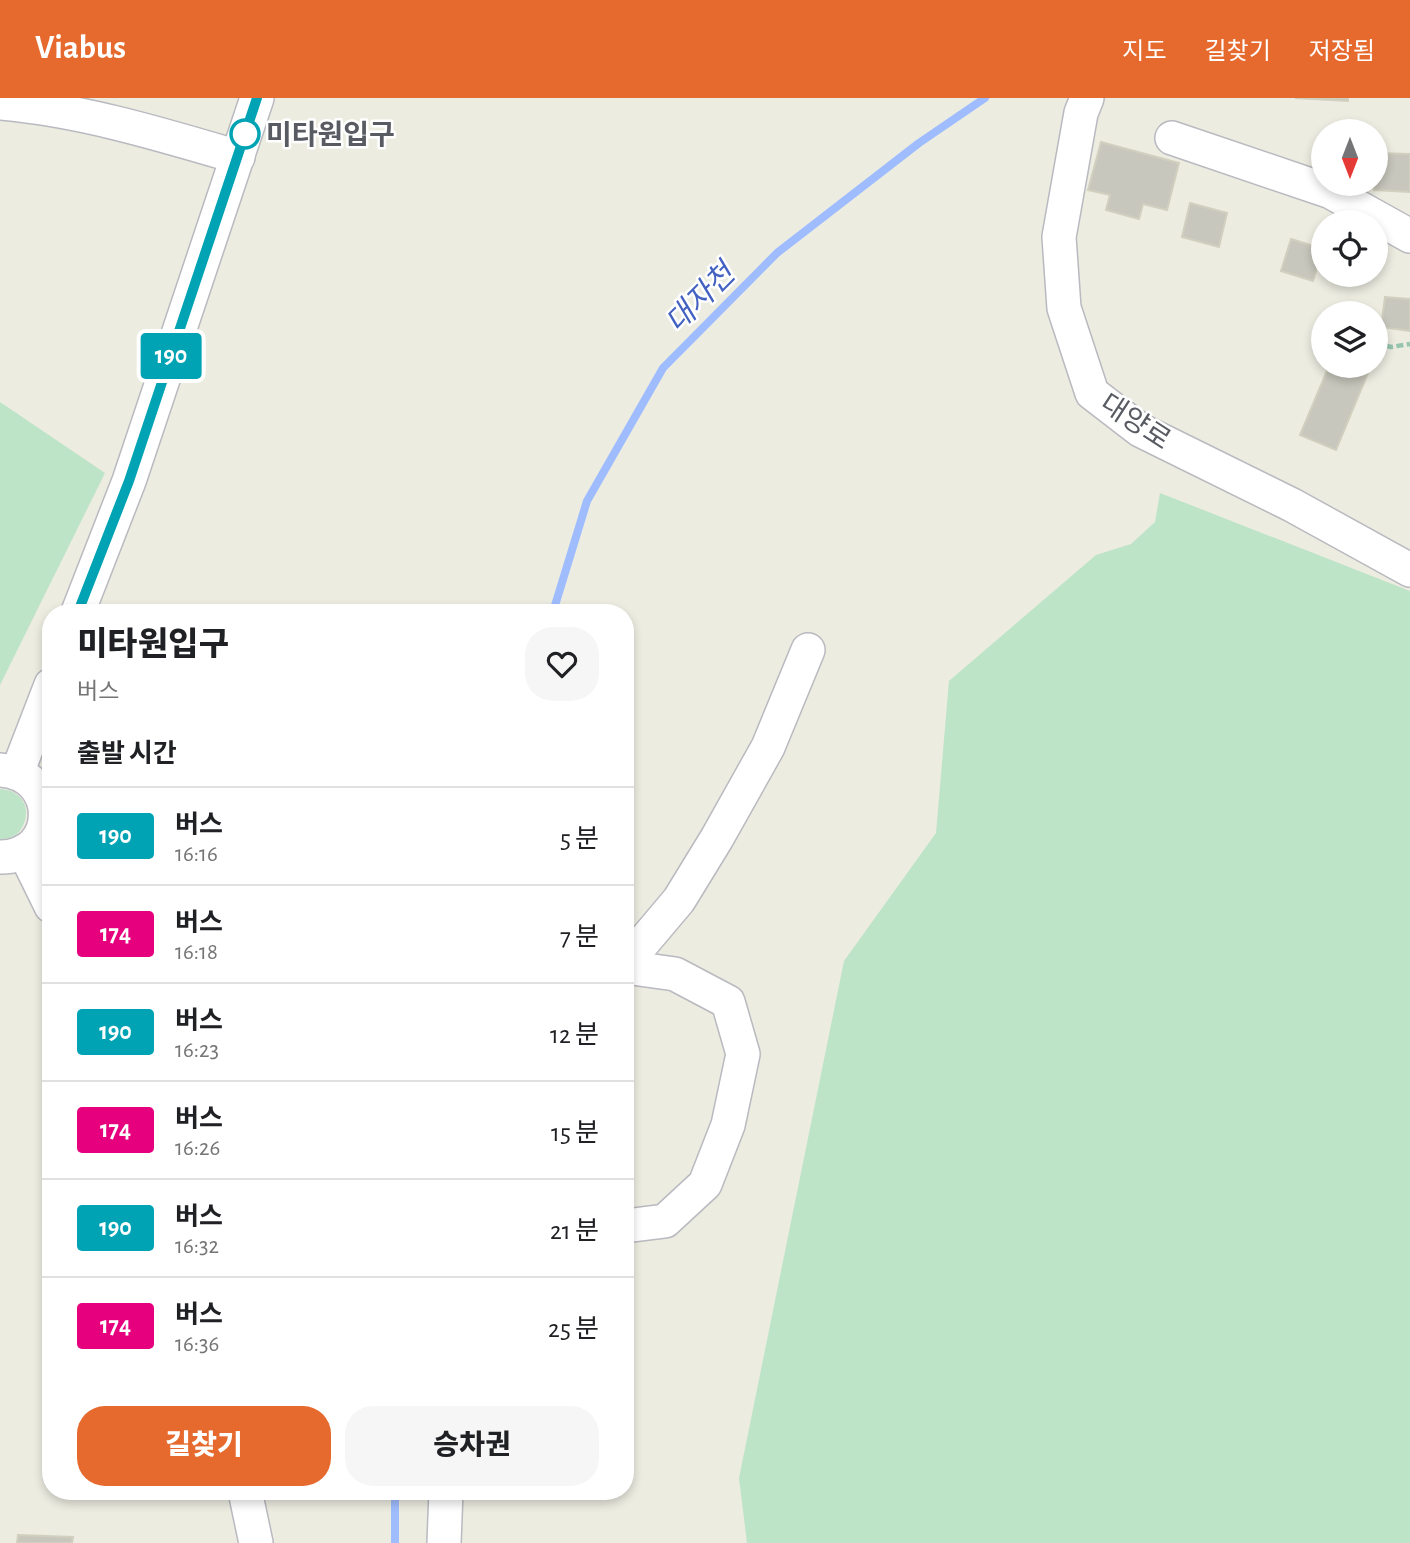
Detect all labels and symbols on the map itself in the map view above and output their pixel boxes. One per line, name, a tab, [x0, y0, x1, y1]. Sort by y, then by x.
marker: 미타원입구	[230, 119, 260, 149]
north arrow	[1311, 119, 1388, 196]
place label: 미타원입구	[266, 120, 395, 150]
water label: 대자천	[660, 256, 743, 339]
line badge: 190	[131, 333, 211, 379]
street label: 대양로	[1095, 388, 1176, 455]

